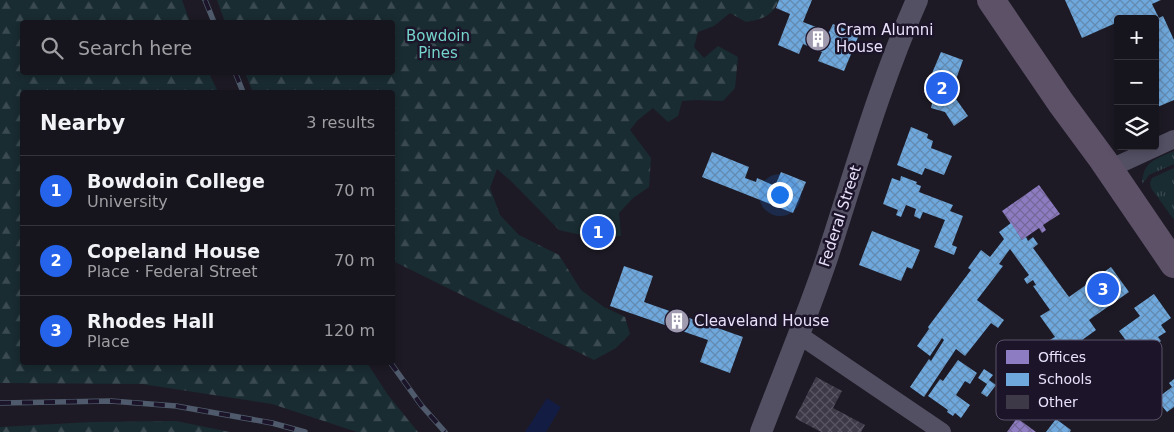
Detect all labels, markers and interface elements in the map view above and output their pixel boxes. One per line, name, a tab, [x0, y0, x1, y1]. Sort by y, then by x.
map controls	[1114, 15, 1159, 150]
button: +	[1114, 15, 1159, 60]
search box	[20, 20, 395, 75]
place label: Cram Alumni House	[836, 21, 933, 56]
building icon: Cram Alumni House	[805, 26, 831, 52]
park label: Bowdoin Pines	[406, 27, 470, 62]
icon: search	[38, 34, 66, 62]
text: Search here	[78, 37, 192, 59]
button: −	[1114, 60, 1159, 105]
pin: 2	[926, 69, 958, 107]
button: layers	[1114, 105, 1159, 150]
text: Nearby	[40, 111, 125, 135]
text: 3 results	[306, 113, 375, 132]
street label: Federal Street	[815, 163, 865, 269]
text: Bowdoin College	[87, 170, 265, 192]
text: 1	[50, 181, 62, 200]
text: 70 m	[334, 181, 375, 200]
your location	[767, 182, 793, 208]
text: University	[87, 192, 168, 211]
pin: 1	[582, 213, 614, 251]
text: Copeland House	[87, 240, 260, 262]
text: 2	[50, 251, 62, 270]
text: 70 m	[334, 251, 375, 270]
text: Place · Federal Street	[87, 262, 258, 281]
pin: 3	[1087, 270, 1119, 308]
building icon: Cleaveland House	[664, 308, 690, 334]
text: Rhodes Hall	[87, 310, 214, 332]
place label: Cleaveland House	[694, 312, 829, 330]
text: 3	[50, 321, 62, 340]
text: 120 m	[324, 321, 375, 340]
text: Place	[87, 332, 130, 351]
legend	[996, 340, 1162, 420]
text: Offices	[1038, 349, 1086, 365]
text: Schools	[1038, 371, 1092, 387]
text: Other	[1038, 394, 1078, 410]

